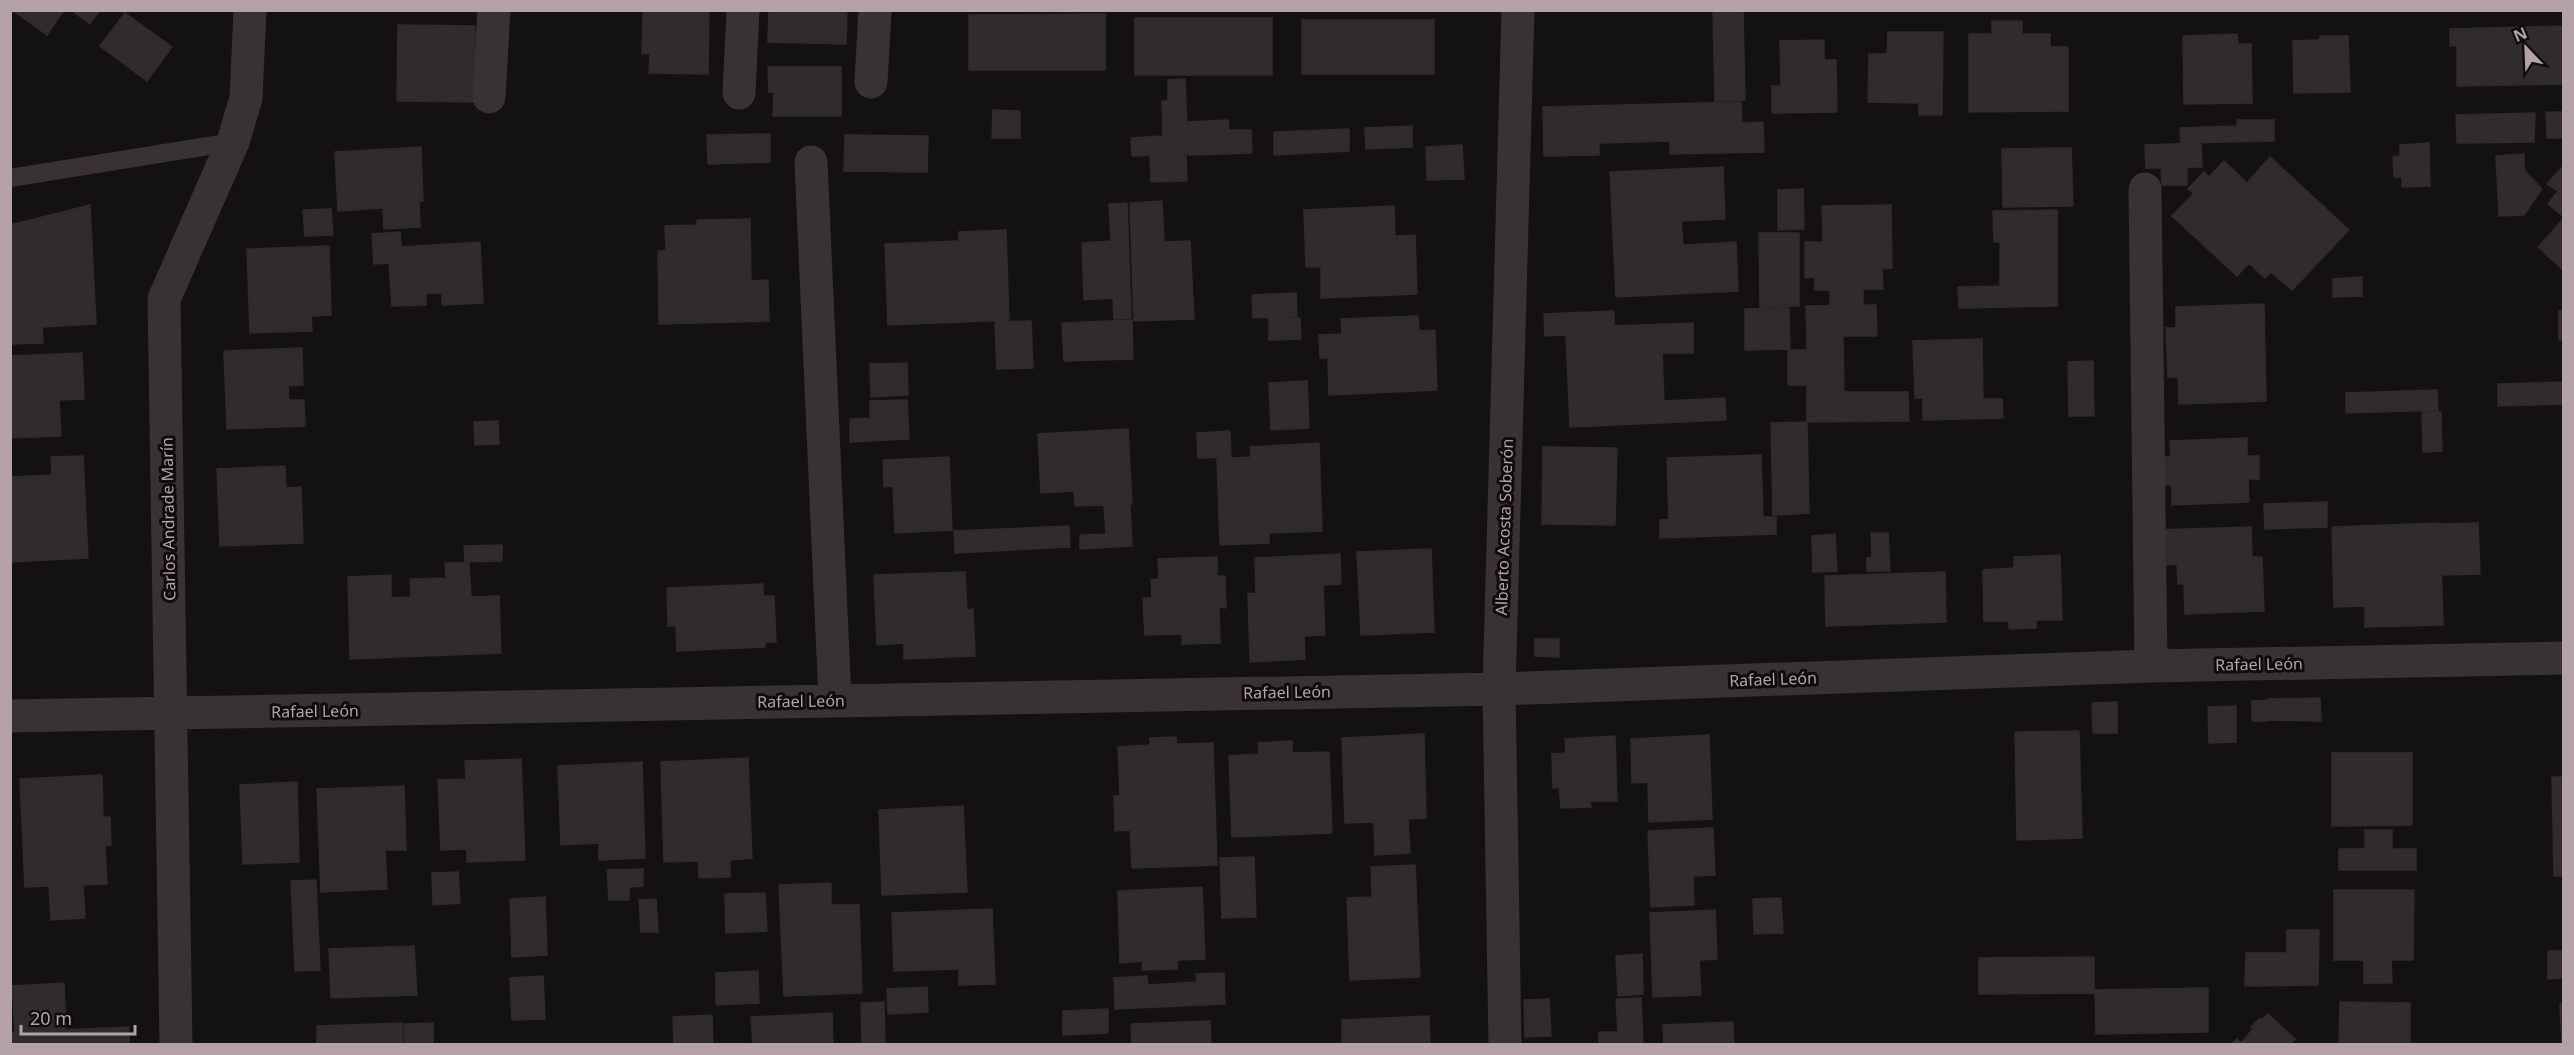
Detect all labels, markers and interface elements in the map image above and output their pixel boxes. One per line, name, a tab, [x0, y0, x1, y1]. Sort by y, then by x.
north arrow	[2496, 18, 2556, 78]
text: N	[2510, 22, 2530, 47]
street label: Carlos Andrade Marín	[156, 437, 180, 601]
street label: Alberto Acosta Soberón	[1490, 438, 1518, 616]
street label: Rafael León	[2215, 652, 2303, 676]
street label: Rafael León	[1729, 666, 1817, 692]
street label: Rafael León	[1243, 680, 1331, 704]
street label: Rafael León	[757, 689, 845, 713]
street label: Rafael León	[271, 699, 359, 723]
scale bar	[21, 998, 135, 1036]
text: 20 m	[30, 1006, 72, 1030]

